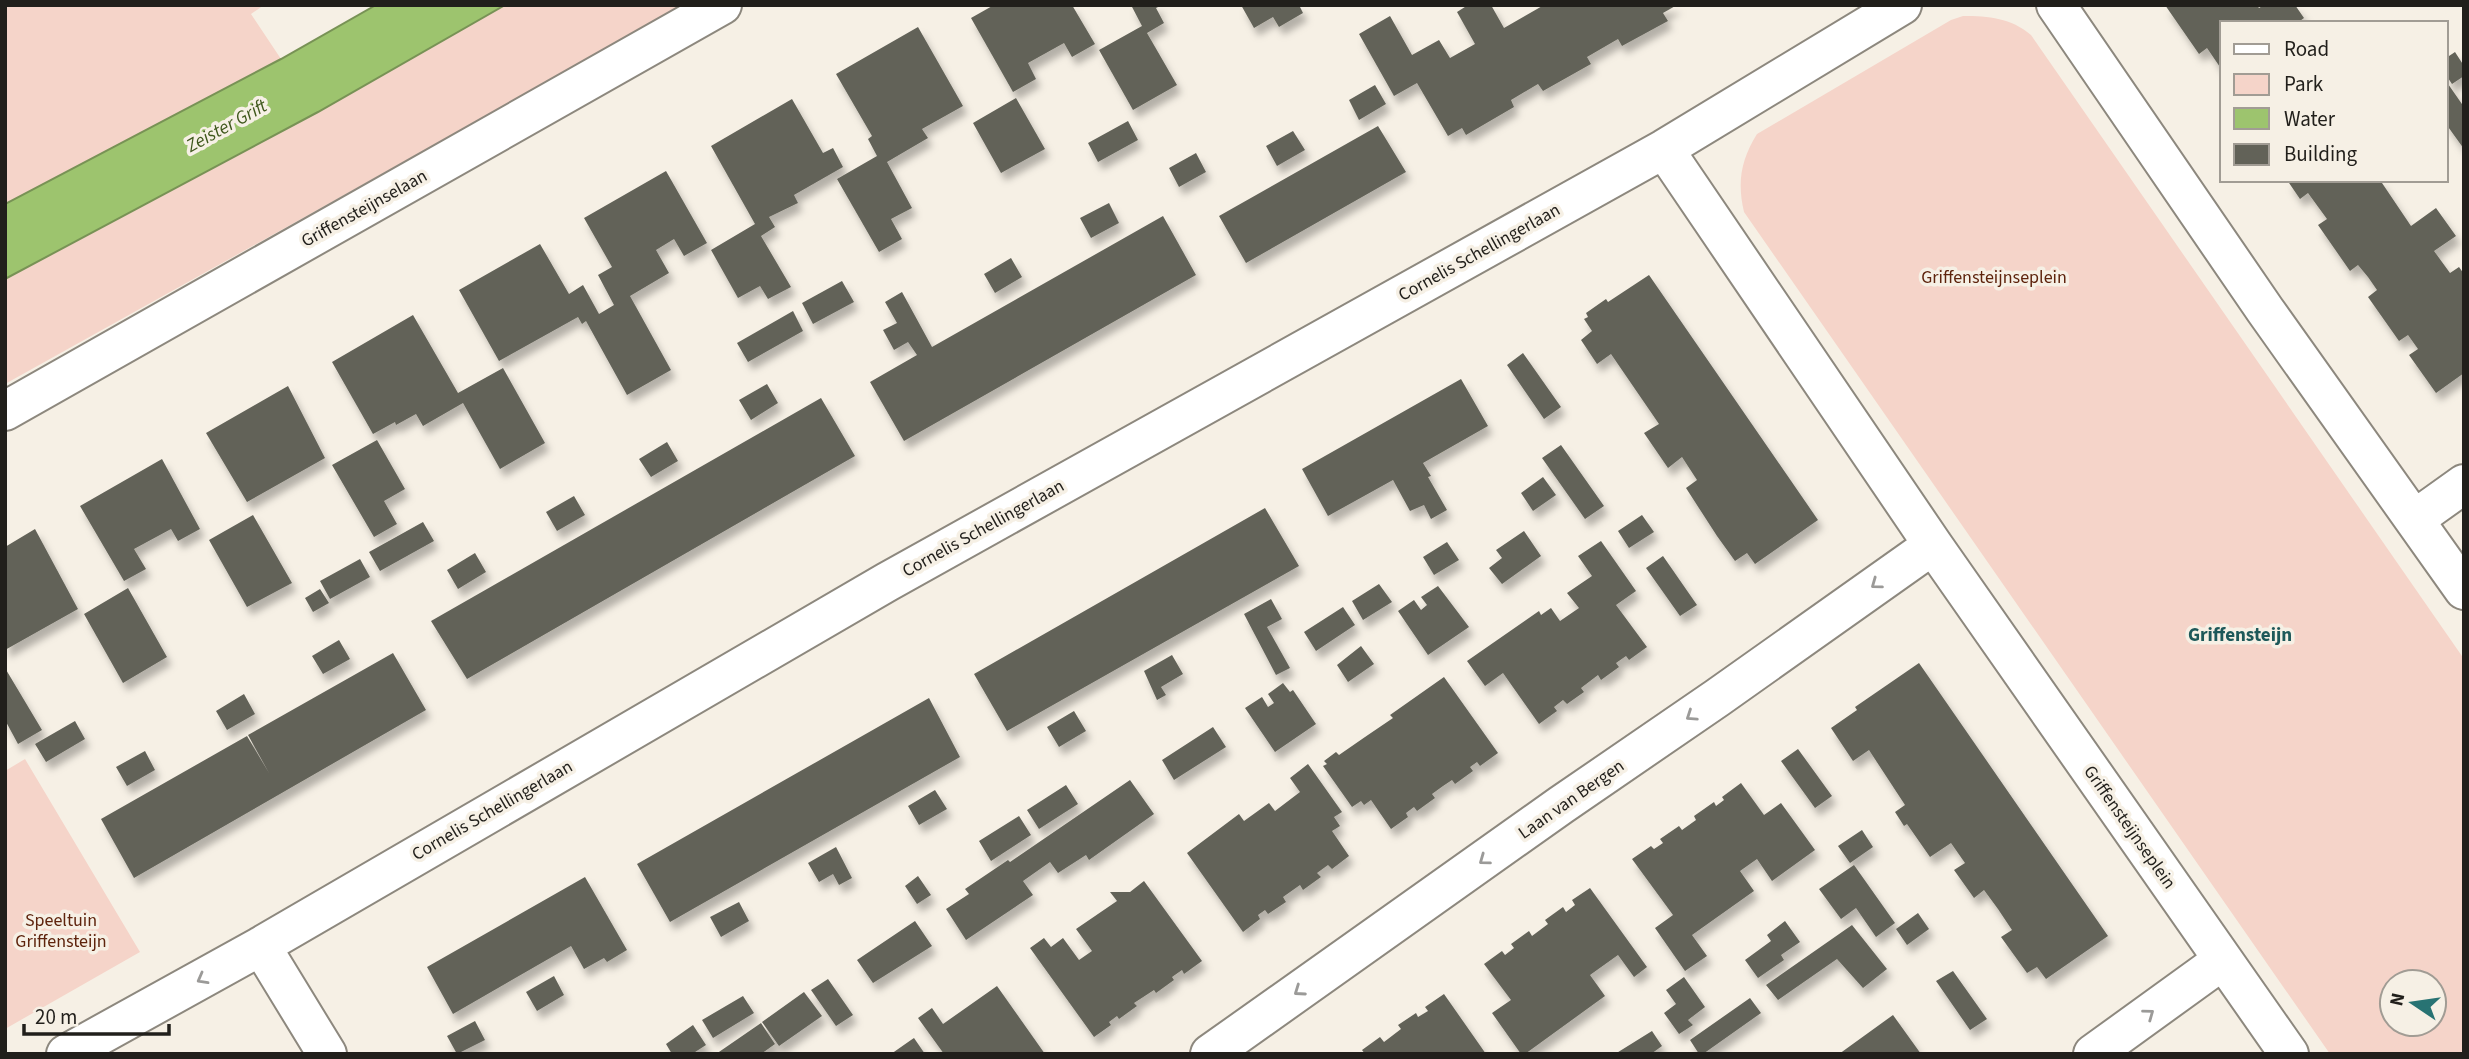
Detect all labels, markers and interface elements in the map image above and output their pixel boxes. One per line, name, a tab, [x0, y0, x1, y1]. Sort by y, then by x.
legend	[2220, 21, 2448, 182]
text: Road	[2284, 34, 2329, 64]
text: Park	[2284, 69, 2324, 99]
water label: Zeister Grift	[181, 92, 273, 160]
text: Water	[2284, 104, 2336, 134]
text: Building	[2284, 139, 2358, 169]
street label: Griffensteijnselaan	[297, 163, 432, 253]
street label: Cornelis Schellingerlaan	[1394, 197, 1565, 307]
park label: Griffensteijnseplein	[1921, 265, 2067, 290]
street label: Cornelis Schellingerlaan	[898, 473, 1069, 583]
one-way arrow	[1871, 575, 1884, 588]
district label: Griffensteijn	[2188, 622, 2292, 649]
one-way arrow	[1686, 708, 1699, 720]
street label: Cornelis Schellingerlaan	[407, 754, 577, 867]
street label: Laan van Bergen	[1513, 754, 1629, 845]
street label: Griffensteijnseplein	[2078, 760, 2182, 894]
one-way arrow	[1479, 851, 1492, 864]
park label: Speeltuin Griffensteijn	[15, 908, 107, 954]
north arrow	[2378, 968, 2448, 1038]
one-way arrow	[196, 971, 209, 984]
one-way arrow	[1294, 983, 1307, 995]
text: N	[2383, 990, 2412, 1009]
scale bar	[24, 992, 170, 1036]
text: 20 m	[35, 1002, 77, 1032]
one-way arrow	[2141, 1010, 2153, 1022]

